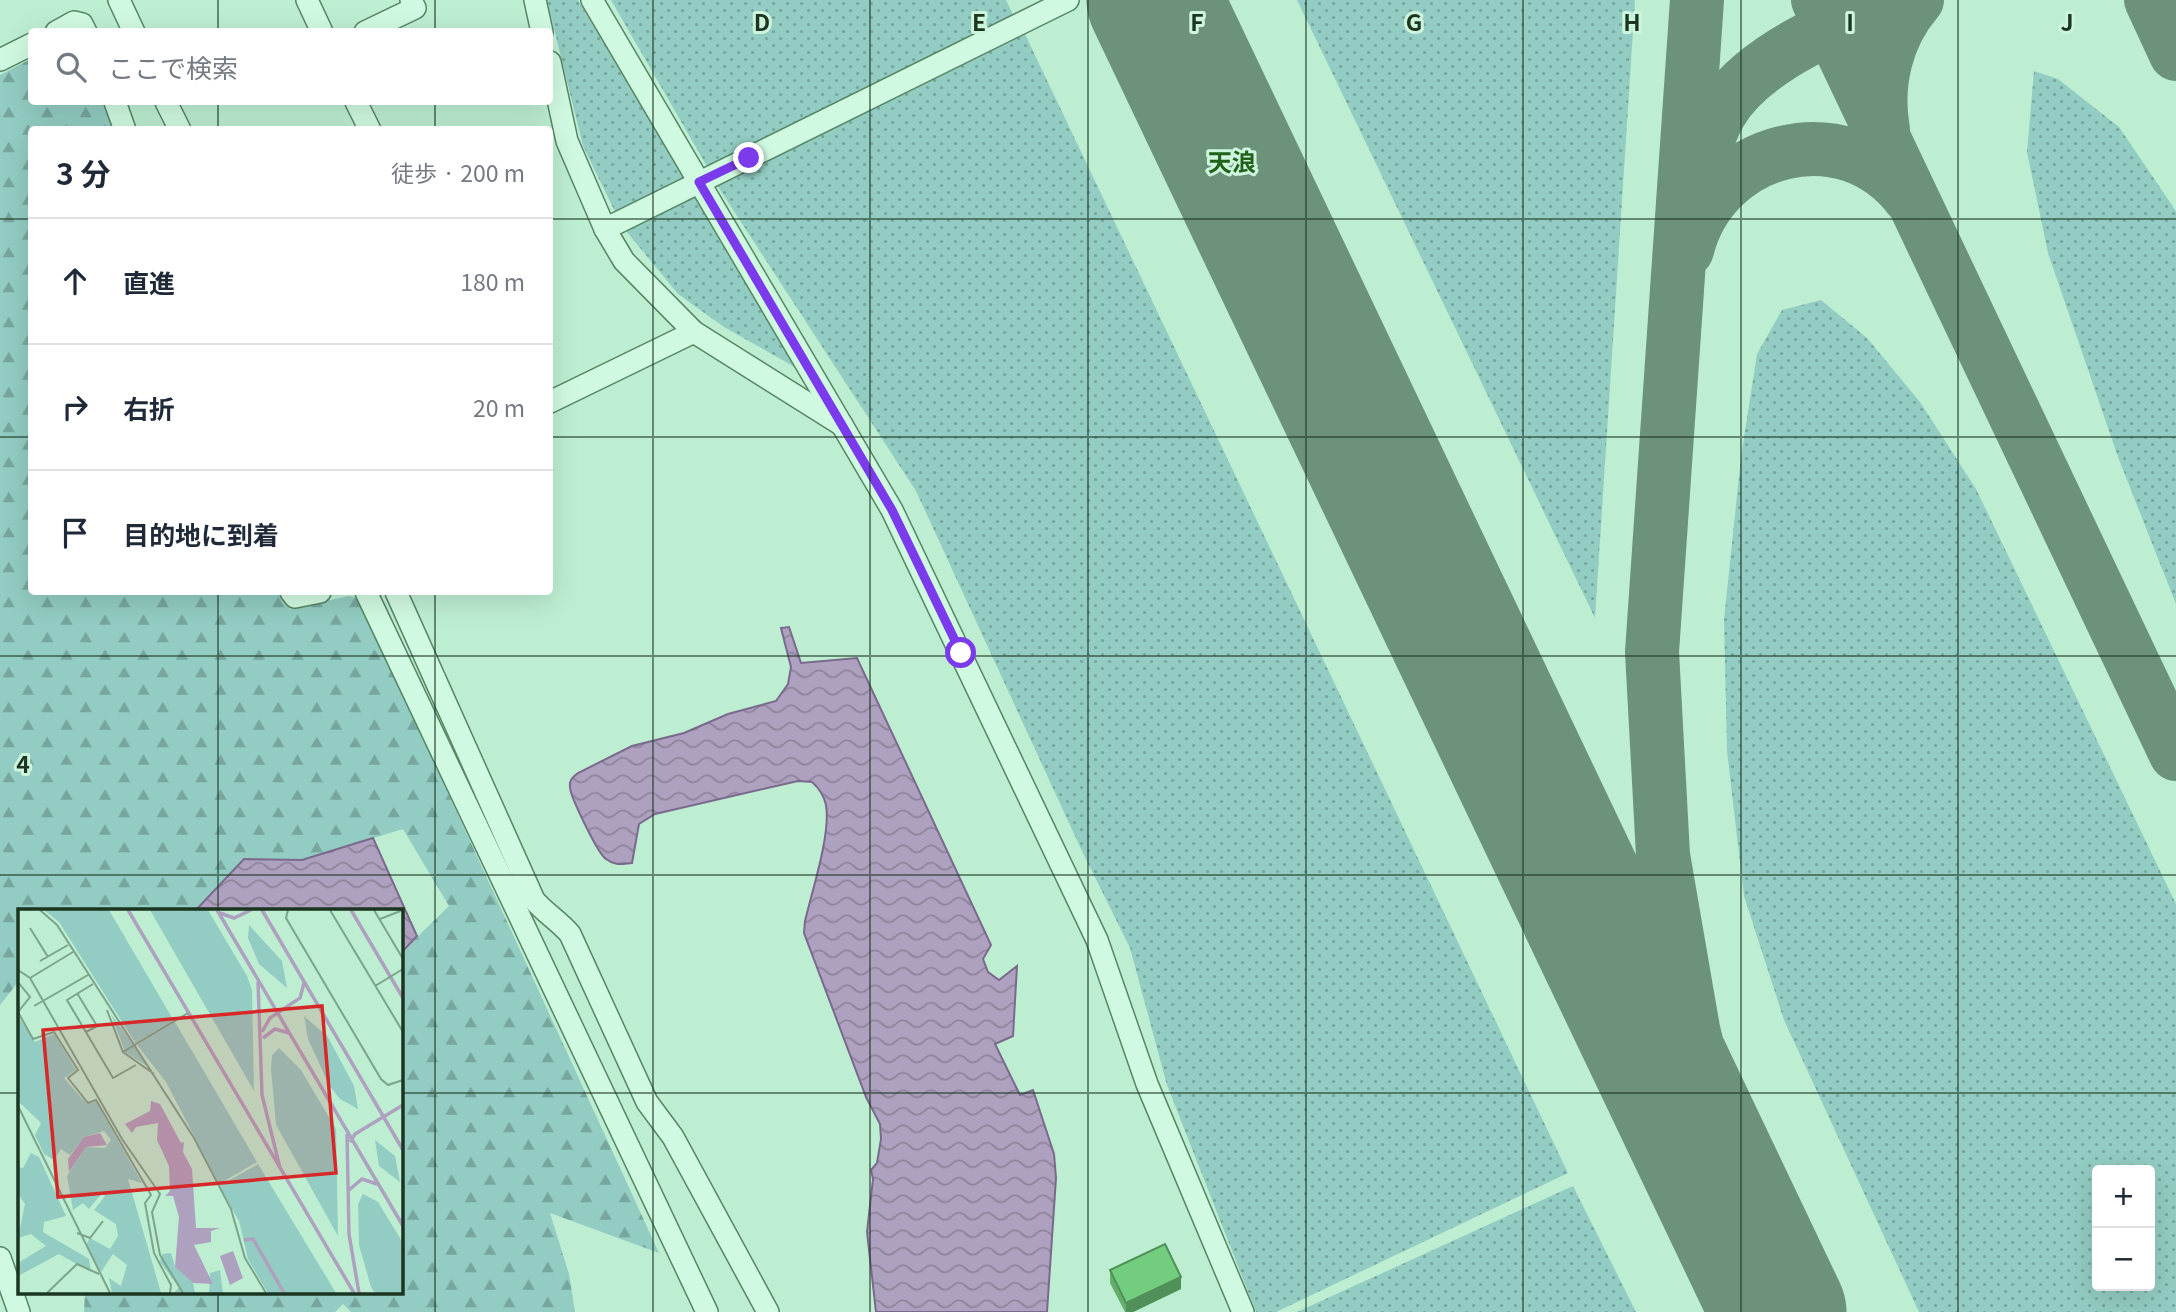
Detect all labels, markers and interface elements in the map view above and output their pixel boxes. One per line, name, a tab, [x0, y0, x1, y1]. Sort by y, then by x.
text: D	[754, 4, 770, 38]
text: E	[972, 4, 986, 38]
text: F	[1190, 4, 1204, 38]
text: G	[1406, 4, 1422, 38]
text: H	[1623, 4, 1641, 38]
text: I	[1846, 4, 1854, 38]
text: J	[2060, 4, 2074, 38]
search box	[28, 28, 553, 105]
icon: search	[52, 48, 90, 86]
text: ここで検索	[108, 48, 238, 85]
route end	[733, 142, 764, 173]
district label: 天浪	[1208, 143, 1256, 178]
text: 3 分	[56, 150, 111, 194]
text: 徒歩 · 200 m	[391, 155, 525, 189]
icon: ahead	[56, 262, 94, 300]
text: 直進	[123, 263, 175, 300]
text: 180 m	[460, 264, 525, 298]
icon: right	[56, 388, 94, 426]
text: 右折	[123, 389, 175, 426]
text: 20 m	[473, 390, 525, 424]
icon: arrive	[56, 514, 94, 552]
text: 目的地に到着	[123, 515, 279, 552]
route start	[945, 637, 976, 668]
text: 4	[16, 746, 30, 780]
inset map	[18, 909, 402, 1294]
map controls	[2092, 1165, 2155, 1291]
button: +	[2092, 1165, 2155, 1228]
button: −	[2092, 1228, 2155, 1291]

